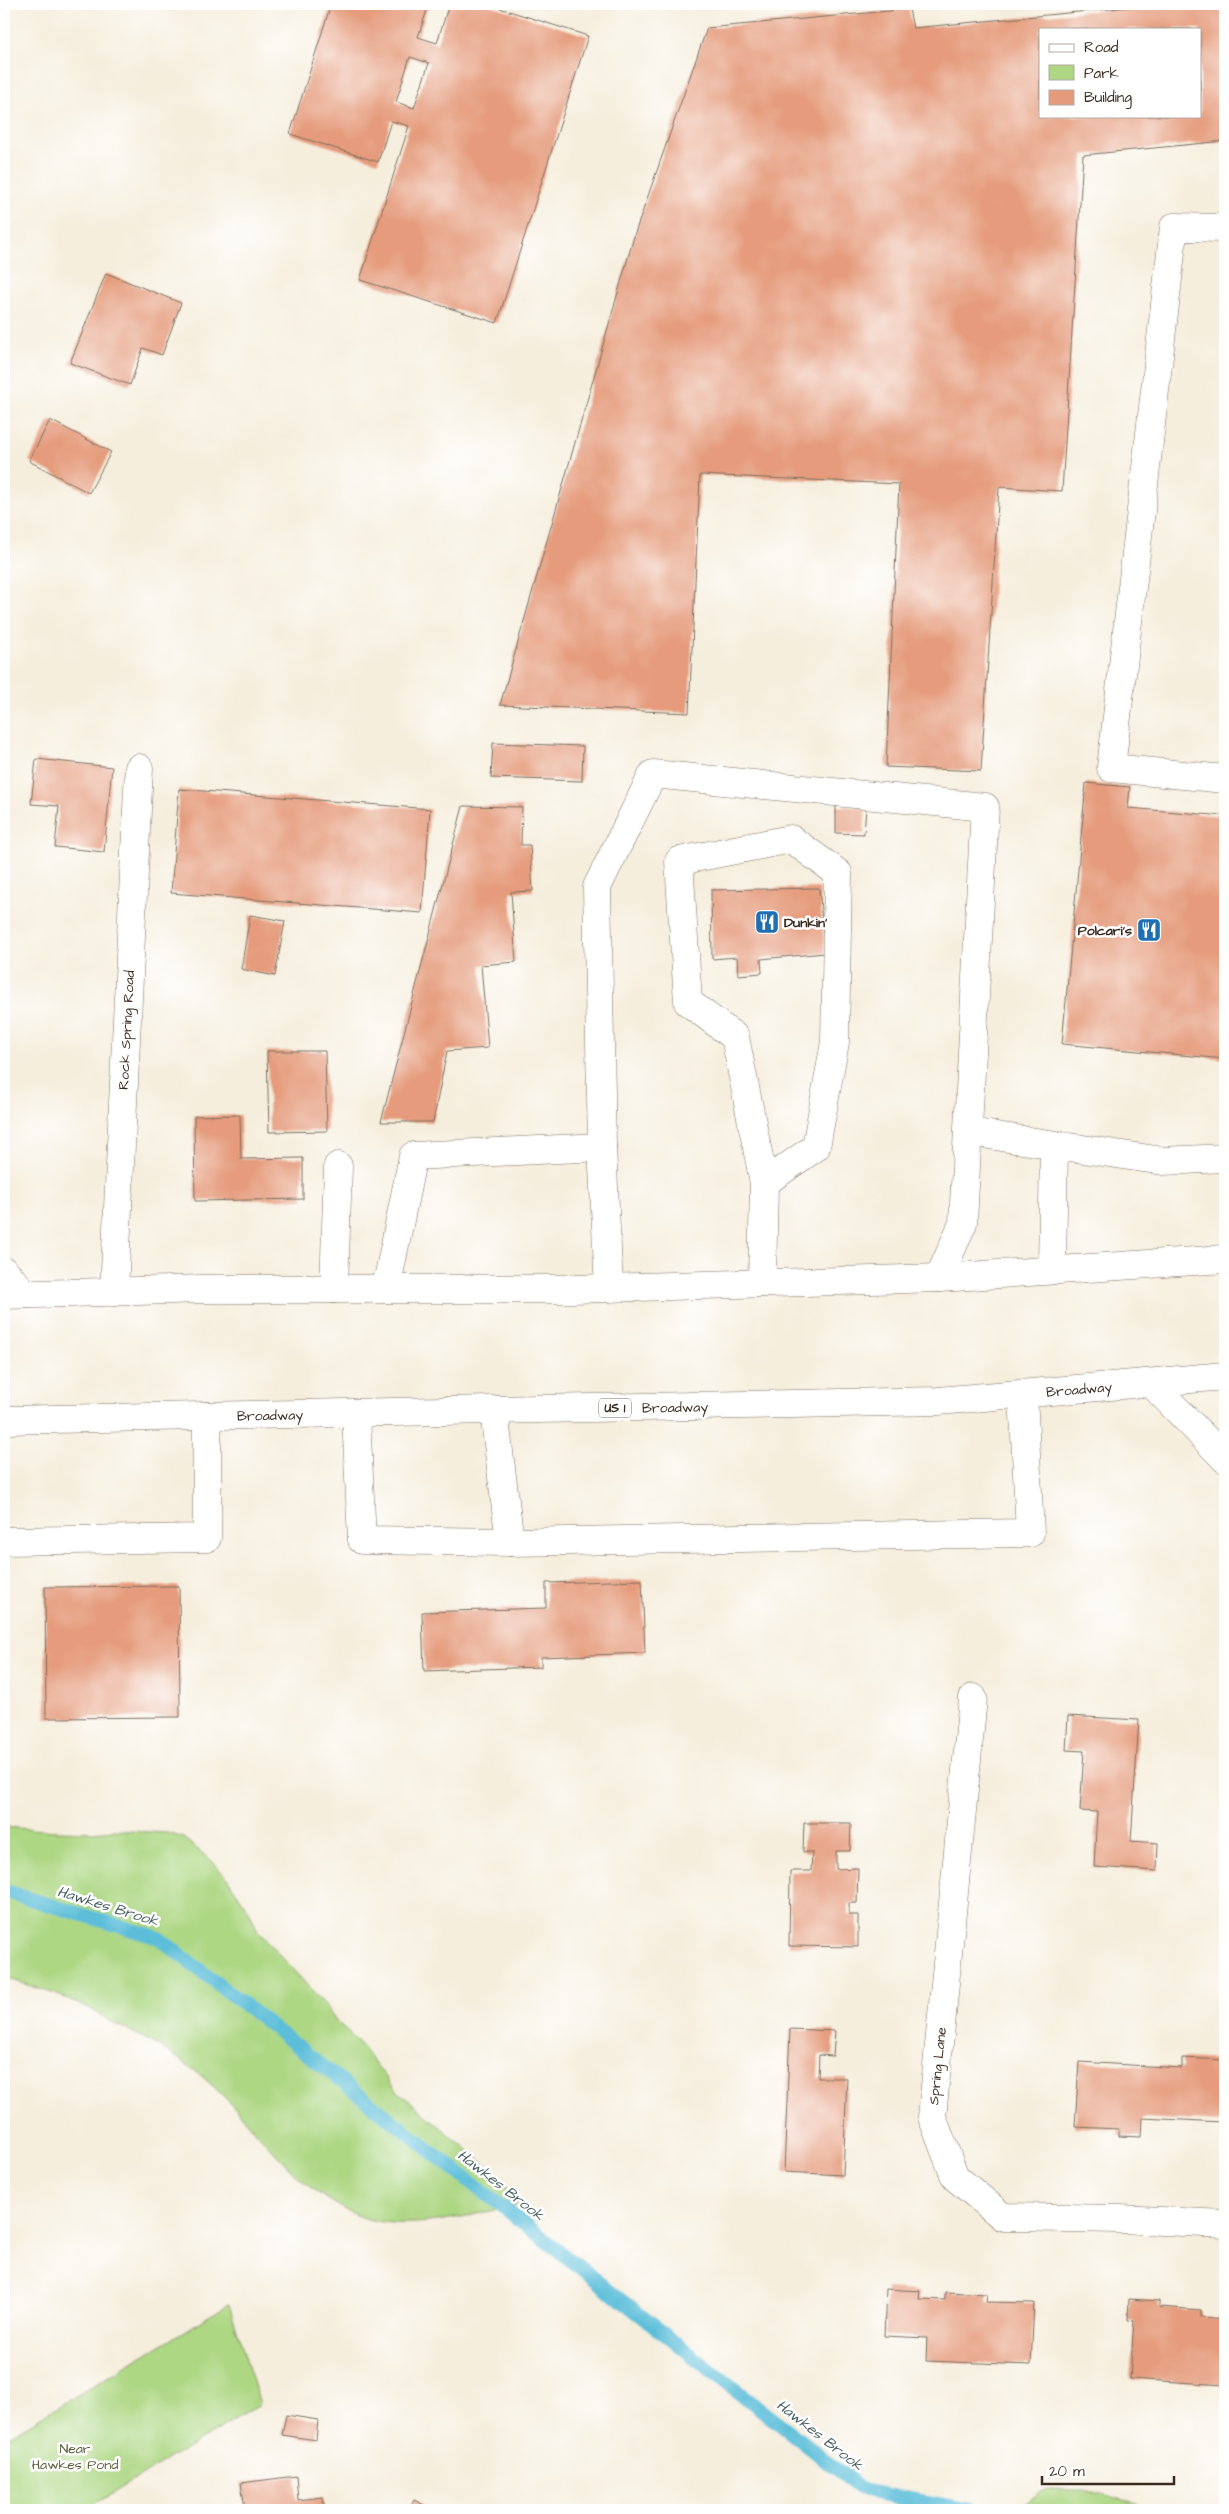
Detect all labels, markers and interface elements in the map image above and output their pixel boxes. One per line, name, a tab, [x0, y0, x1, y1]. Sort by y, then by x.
legend	[1039, 28, 1202, 118]
text: Road	[1084, 37, 1119, 58]
text: Park	[1084, 63, 1119, 84]
text: Building	[1084, 87, 1132, 109]
restaurant icon: Dunkin'	[754, 909, 780, 935]
place label: Dunkin'	[784, 913, 828, 933]
restaurant icon: Polcari's	[1136, 917, 1162, 943]
place label: Polcari's	[1078, 921, 1132, 941]
street label: Rock Spring Road	[114, 970, 140, 1090]
street label: Broadway	[1045, 1377, 1113, 1403]
street label: Broadway	[642, 1397, 708, 1419]
road number: US 1	[599, 1399, 631, 1418]
street label: Broadway	[237, 1405, 303, 1427]
water label: Hawkes Brook	[55, 1881, 162, 1932]
street label: Spring Lane	[924, 2026, 952, 2106]
water label: Hawkes Brook	[453, 2145, 549, 2226]
water label: Hawkes Brook	[772, 2395, 868, 2476]
park label: Near Hawkes Pond	[32, 2439, 118, 2475]
scale bar	[1042, 2454, 1174, 2486]
text: 20 m	[1049, 2461, 1085, 2482]

